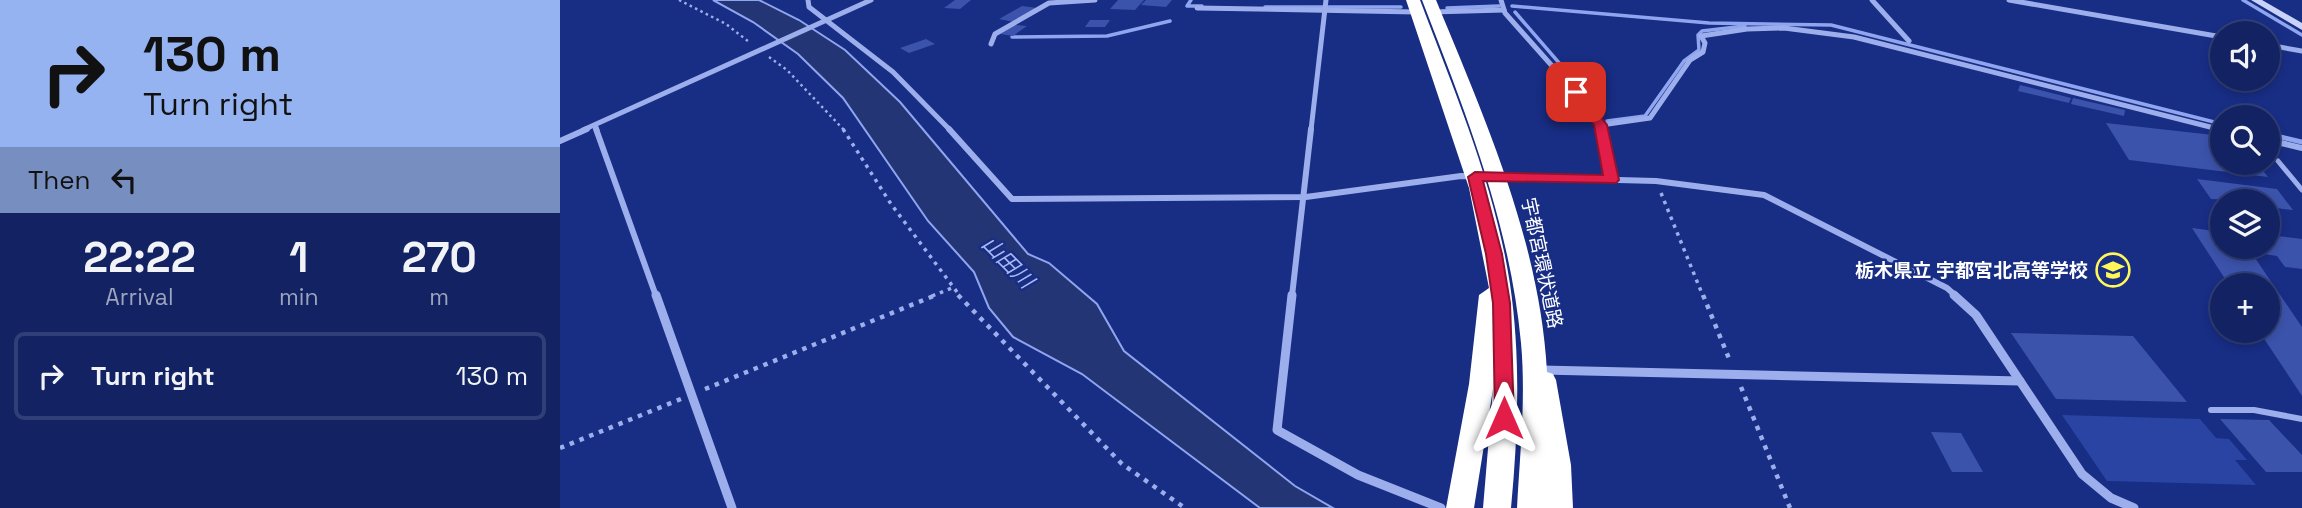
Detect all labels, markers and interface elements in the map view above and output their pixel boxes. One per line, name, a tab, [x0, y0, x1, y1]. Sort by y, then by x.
map controls	[2210, 21, 2280, 343]
button: sound	[2210, 21, 2280, 91]
text: 130 m	[143, 23, 281, 85]
icon: right	[28, 28, 119, 119]
pin	[1546, 62, 1606, 122]
icon: arrive	[1557, 73, 1595, 111]
text: Turn right	[143, 84, 293, 124]
button: search	[2210, 105, 2280, 175]
icon: left	[105, 161, 143, 199]
text: Then	[28, 163, 91, 197]
button: layers	[2210, 189, 2280, 259]
street label: 宇都宮環状道路	[1516, 195, 1568, 331]
water label: 山田川	[976, 230, 1041, 295]
text: 22:22	[83, 231, 196, 284]
text: 1	[289, 231, 308, 284]
text: 270	[402, 231, 477, 284]
school or university icon: 栃木県立 宇都宮北高等学校	[2094, 251, 2132, 289]
place label: 栃木県立 宇都宮北高等学校	[1855, 258, 2088, 283]
button: +	[2210, 273, 2280, 343]
text: Arrival	[105, 282, 174, 312]
text: min	[279, 282, 318, 312]
text: m	[429, 282, 449, 312]
icon: right	[32, 357, 70, 395]
text: Turn right	[91, 359, 215, 393]
text: 130 m	[456, 359, 528, 393]
position arrow	[1467, 381, 1541, 455]

